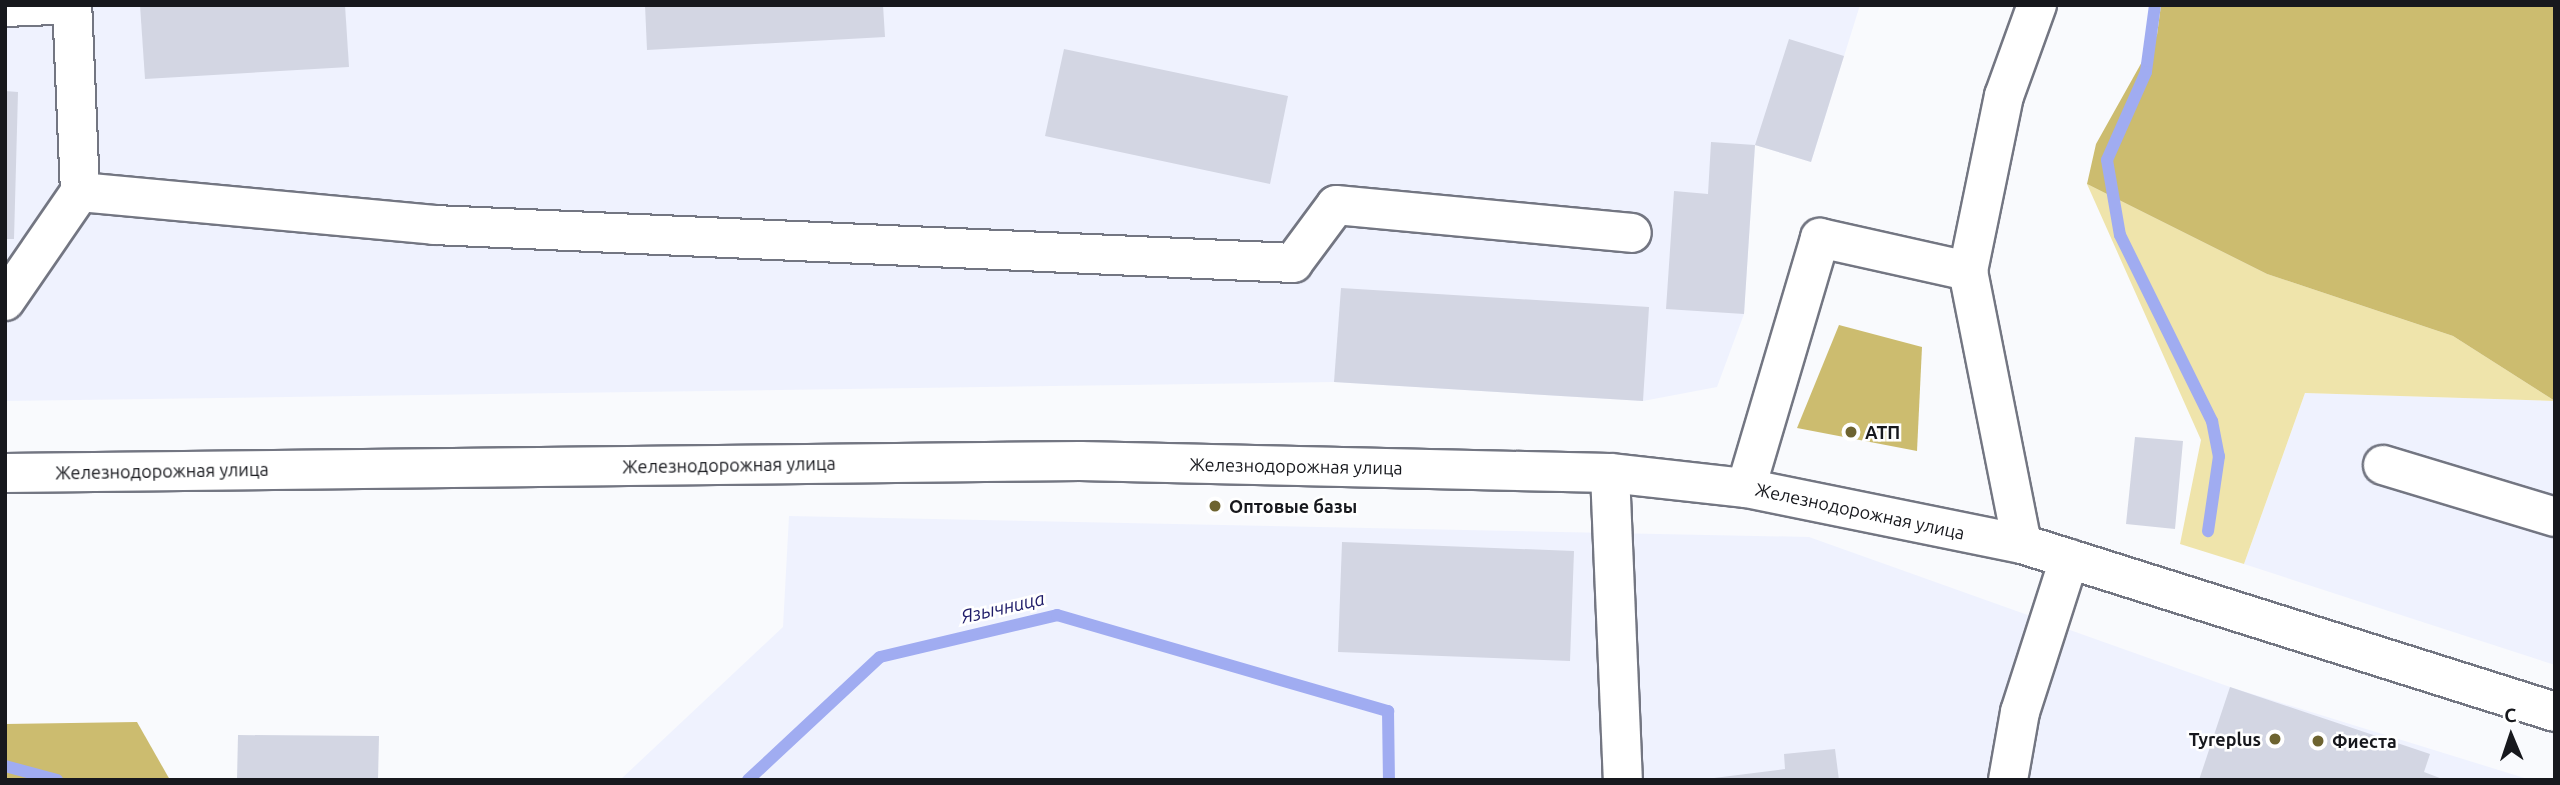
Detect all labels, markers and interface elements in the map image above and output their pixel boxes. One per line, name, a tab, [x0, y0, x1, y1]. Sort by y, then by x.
place label: АТП	[1865, 421, 1900, 443]
marker: АТП	[1843, 424, 1859, 440]
street label: Железнодорожная улица	[622, 452, 836, 478]
street label: Железнодорожная улица	[1189, 453, 1403, 479]
street label: Железнодорожная улица	[55, 458, 269, 484]
street label: Железнодорожная улица	[1753, 478, 1967, 544]
place label: Оптовые базы	[1229, 495, 1357, 517]
marker: Оптовые базы	[1207, 498, 1223, 514]
water label: Язычница	[959, 587, 1047, 629]
north arrow	[2476, 701, 2546, 771]
text: С	[2504, 704, 2517, 726]
place label: Tyreplus	[2189, 728, 2261, 750]
place label: Фиеста	[2332, 730, 2397, 752]
marker: Tyreplus	[2267, 731, 2283, 747]
marker: Фиеста	[2310, 733, 2326, 749]

